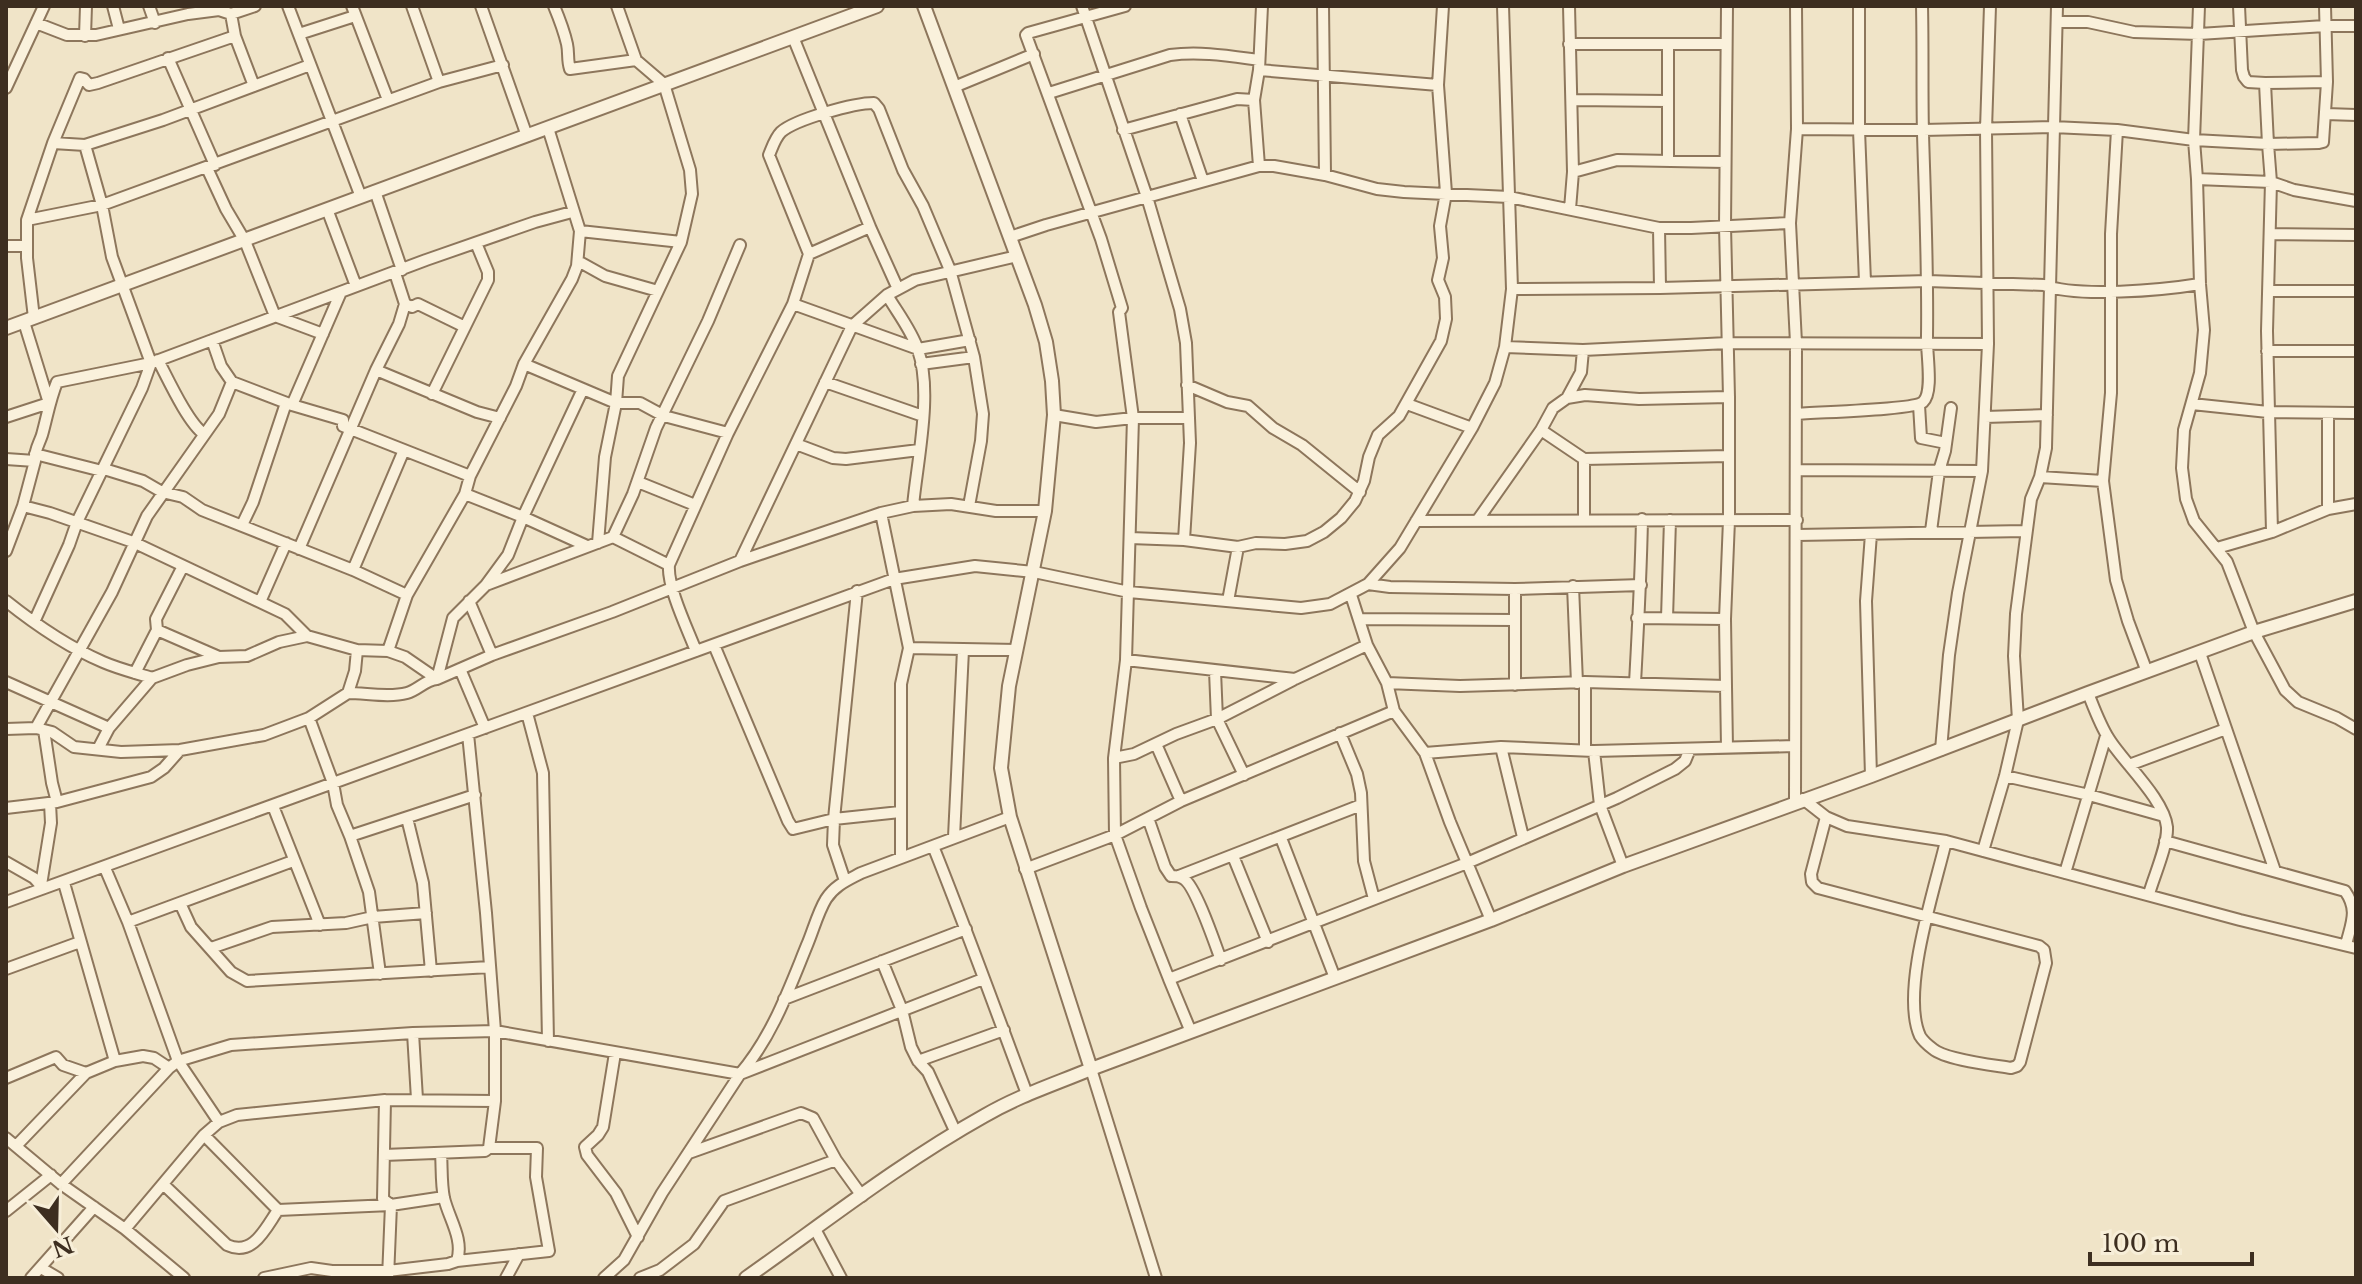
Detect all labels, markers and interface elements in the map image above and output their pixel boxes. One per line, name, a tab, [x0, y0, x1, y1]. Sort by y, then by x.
north arrow	[16, 1188, 96, 1268]
scale bar	[2090, 1216, 2252, 1266]
text: 100 m	[2102, 1229, 2180, 1258]
text: N	[48, 1230, 77, 1263]

